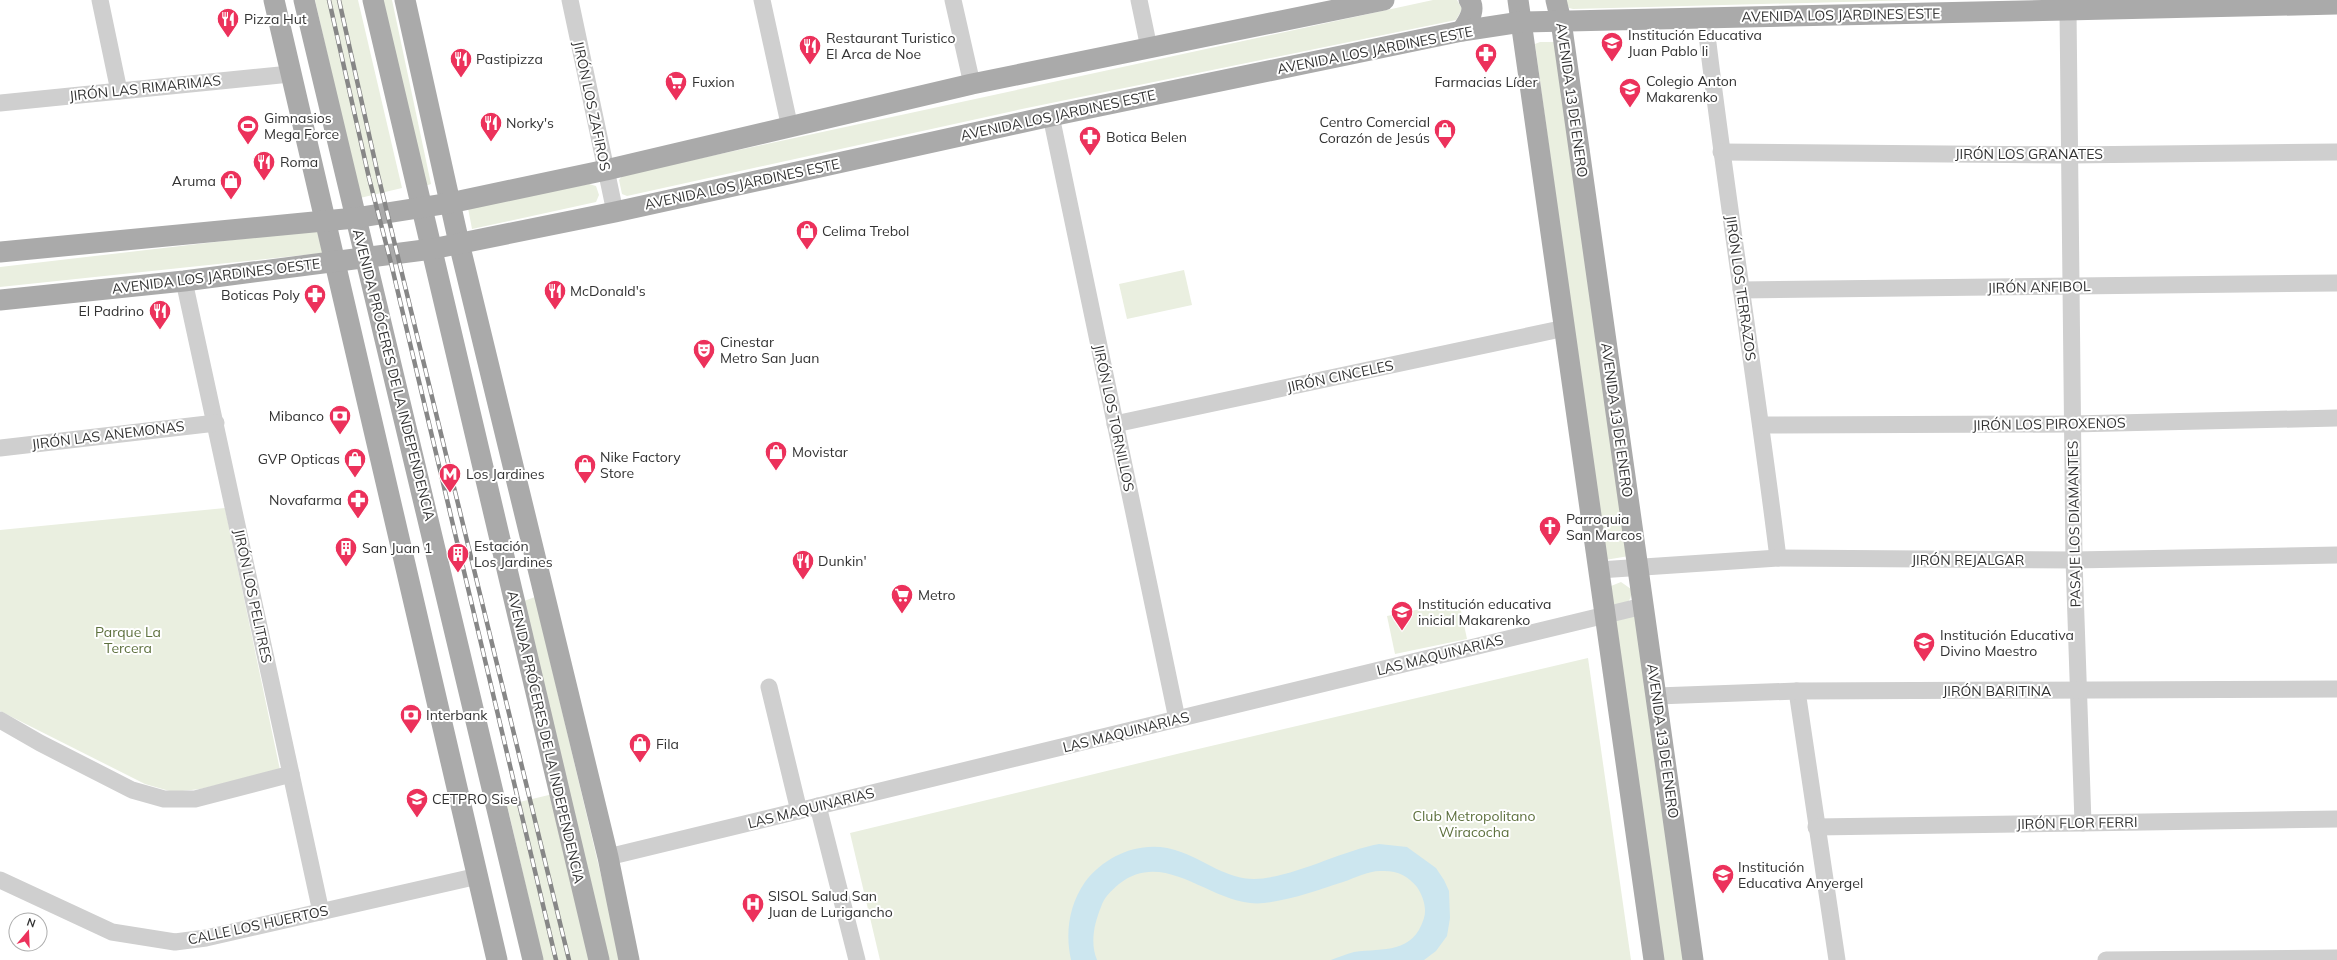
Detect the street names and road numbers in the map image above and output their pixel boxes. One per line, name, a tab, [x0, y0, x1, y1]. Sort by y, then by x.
street label: AVENIDA LOS JARDINES ESTE	[1741, 4, 1941, 26]
street label: AVENIDA LOS JARDINES ESTE	[1276, 22, 1474, 78]
street label: AVENIDA 13 DE ENERO	[1552, 22, 1592, 178]
street label: JIRÓN LOS ZAFIROS	[569, 39, 615, 173]
street label: JIRÓN LAS RIMARIMAS	[68, 71, 222, 105]
street label: AVENIDA LOS JARDINES ESTE	[959, 86, 1157, 144]
street label: JIRÓN LOS GRANATES	[1955, 145, 2103, 163]
street label: AVENIDA LOS JARDINES ESTE	[643, 155, 841, 213]
street label: JIRÓN LOS TERRAZOS	[1722, 214, 1760, 362]
street label: AVENIDA PRÓCERES DE LA INDEPENDENCIA	[349, 227, 439, 524]
street label: AVENIDA LOS JARDINES OESTE	[111, 254, 321, 298]
street label: JIRÓN ANFIBOL	[1987, 277, 2091, 297]
street label: AVENIDA 13 DE ENERO	[1597, 342, 1637, 498]
street label: JIRÓN LOS TORNILLOS	[1090, 343, 1138, 493]
street label: JIRÓN CINCELES	[1285, 356, 1395, 396]
street label: JIRÓN LOS PIROXENOS	[1972, 414, 2126, 434]
street label: JIRÓN LAS ANEMONAS	[31, 417, 186, 453]
street label: PASAJE LOS DIAMANTES	[2064, 440, 2084, 608]
street label: JIRÓN LOS PELITRES	[230, 527, 276, 665]
street label: JIRÓN REJALGAR	[1912, 551, 2025, 569]
street label: AVENIDA PRÓCERES DE LA INDEPENDENCIA	[503, 589, 589, 886]
street label: LAS MAQUINARIAS	[1375, 631, 1505, 679]
street label: AVENIDA 13 DE ENERO	[1643, 663, 1683, 819]
street label: JIRÓN BARITINA	[1943, 682, 2052, 700]
street label: LAS MAQUINARIAS	[1061, 708, 1191, 756]
street label: LAS MAQUINARIAS	[746, 784, 876, 832]
street label: JIRÓN FLOR FERRI	[2016, 813, 2138, 833]
street label: CALLE LOS HUERTOS	[186, 901, 330, 949]

